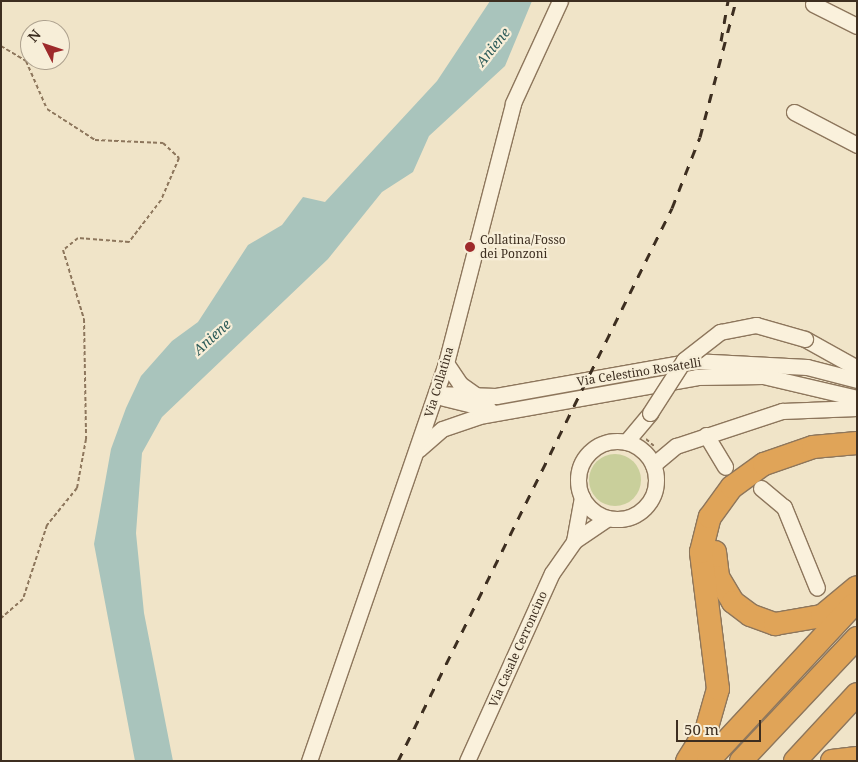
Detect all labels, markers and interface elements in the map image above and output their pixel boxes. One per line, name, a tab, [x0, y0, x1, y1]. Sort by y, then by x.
north arrow	[20, 20, 70, 70]
water label: Aniene	[472, 24, 514, 70]
text: N	[23, 25, 45, 46]
place label: Collatina/Fosso dei Ponzoni	[480, 233, 566, 261]
marker: Collatina/Fosso dei Ponzoni	[464, 241, 476, 253]
water label: Aniene	[190, 316, 234, 358]
street label: Via Collatina	[421, 345, 457, 419]
street label: Via Celestino Rosatelli	[576, 355, 702, 389]
street label: Via Casale Cerroncino	[486, 589, 550, 709]
scale bar	[678, 710, 763, 742]
text: 50 m	[684, 719, 719, 739]

